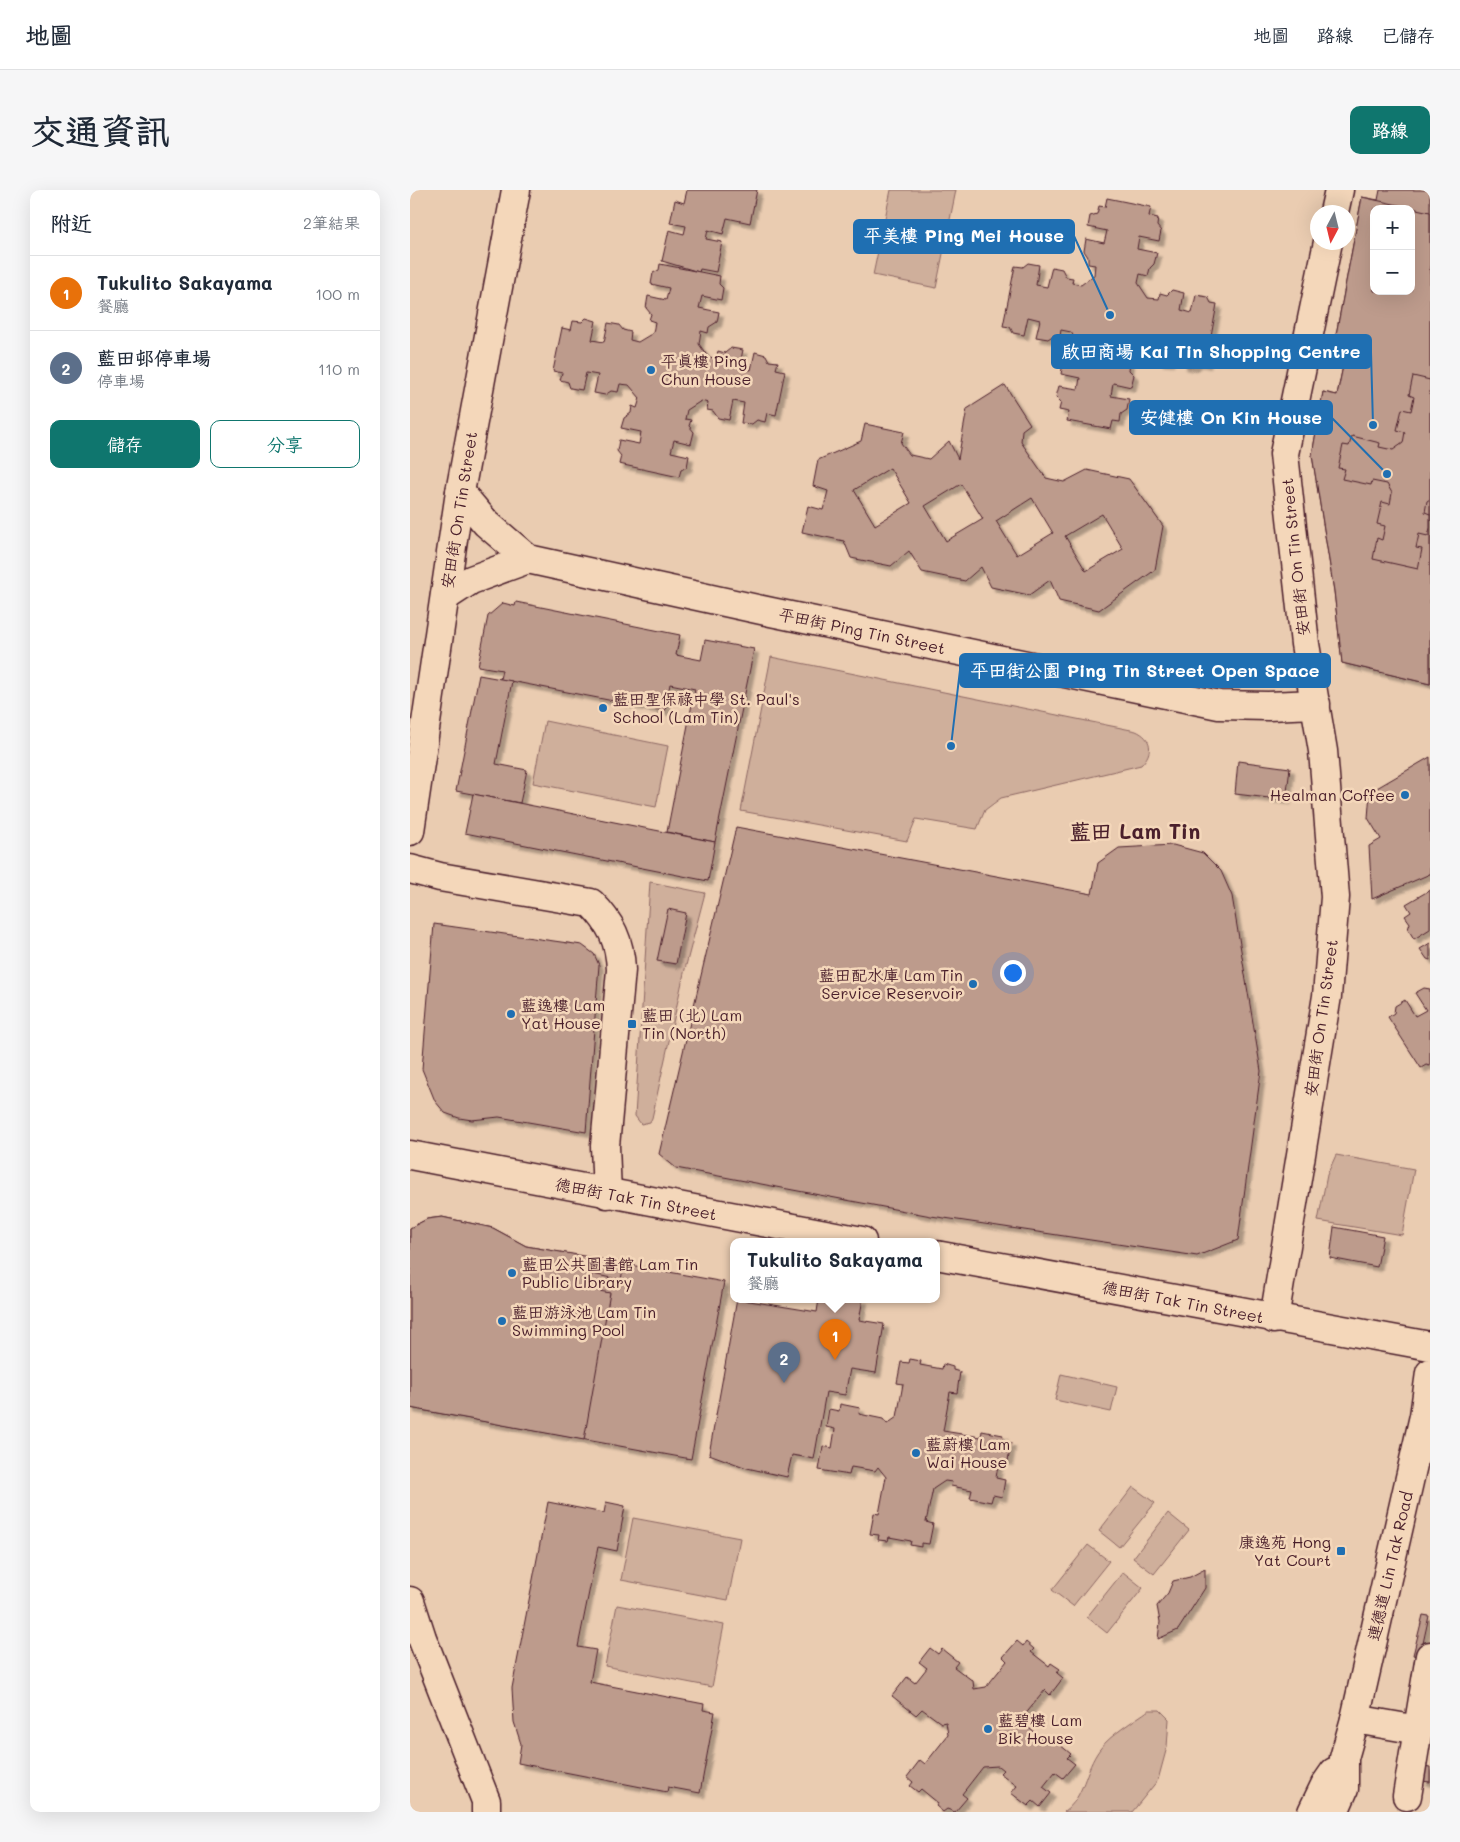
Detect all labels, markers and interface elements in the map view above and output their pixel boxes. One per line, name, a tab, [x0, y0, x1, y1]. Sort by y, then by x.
text: 地圖	[25, 19, 73, 50]
text: 地圖	[1253, 23, 1289, 47]
text: 路線	[1317, 23, 1353, 47]
text: 已儲存	[1381, 23, 1435, 47]
button: 路線	[1350, 106, 1430, 154]
text: 交通資訊	[30, 107, 170, 153]
north arrow	[1310, 205, 1355, 250]
map controls	[1370, 205, 1415, 295]
button: +	[1370, 205, 1415, 250]
text: 附近	[50, 209, 92, 236]
text: 2筆結果	[303, 212, 360, 233]
callout: 平美樓 Ping Mei House	[854, 220, 1074, 253]
text: 平美樓 Ping Mei House	[864, 223, 1064, 247]
button: −	[1370, 250, 1415, 295]
text: Tukulito Sakayama	[97, 270, 273, 295]
text: 1	[62, 283, 70, 304]
text: 100 m	[315, 283, 360, 304]
text: 餐廳	[97, 295, 129, 316]
callout: 啟田商場 Kai Tin Shopping Centre	[1052, 335, 1371, 368]
text: 啟田商場 Kai Tin Shopping Centre	[1062, 339, 1361, 363]
text: 藍田邨停車場	[97, 345, 211, 370]
place label: 平真樓 Ping Chun House	[661, 350, 752, 389]
text: 2	[62, 358, 70, 379]
text: 110 m	[318, 358, 360, 379]
marker: 平真樓 Ping Chun House	[645, 364, 657, 376]
text: 停車場	[97, 370, 145, 391]
callout: 安健樓 On Kin House	[1130, 401, 1332, 434]
text: 安健樓 On Kin House	[1140, 405, 1322, 429]
button: 儲存	[50, 420, 200, 468]
button: 分享	[210, 420, 360, 468]
street label: 安田街 On Tin Street	[436, 430, 481, 590]
street label: 安田街 On Tin Street	[1276, 477, 1313, 637]
street label: 平田街 Ping Tin Street	[777, 603, 947, 658]
callout: 平田街公園 Ping Tin Street Open Space	[960, 654, 1330, 687]
text: 平田街公園 Ping Tin Street Open Space	[970, 658, 1320, 682]
place label: 藍田聖保祿中學 St. Paul's School (Lam Tin)	[613, 688, 800, 727]
marker: 藍田聖保祿中學 St. Paul's School (Lam Tin)	[597, 702, 609, 714]
place label: Healman Coffee	[1270, 784, 1395, 805]
marker: Healman Coffee	[1399, 789, 1411, 801]
district label: 藍田 Lam Tin	[1070, 817, 1200, 844]
street label: 安田街 On Tin Street	[1299, 938, 1342, 1098]
your location	[1000, 960, 1026, 986]
place label: 藍田配水庫 Lam Tin Service Reservoir	[819, 964, 963, 1003]
marker: 藍田配水庫 Lam Tin Service Reservoir	[967, 978, 979, 990]
place label: 藍逸樓 Lam Yat House	[521, 994, 605, 1033]
place label: 藍田 (北) Lam Tin (North)	[642, 1004, 742, 1043]
marker: 藍逸樓 Lam Yat House	[505, 1008, 517, 1020]
marker: 藍田 (北) Lam Tin (North)	[626, 1018, 638, 1030]
street label: 德田街 Tak Tin Street	[553, 1173, 719, 1224]
popup	[730, 1238, 940, 1303]
text: Tukulito Sakayama	[747, 1247, 923, 1272]
place label: 藍田公共圖書館 Lam Tin Public Library	[522, 1253, 698, 1292]
marker: 藍田公共圖書館 Lam Tin Public Library	[506, 1267, 518, 1279]
text: 餐廳	[747, 1272, 779, 1293]
street label: 德田街 Tak Tin Street	[1100, 1276, 1266, 1327]
place label: 藍田游泳池 Lam Tin Swimming Pool	[512, 1301, 656, 1340]
marker: 藍田游泳池 Lam Tin Swimming Pool	[496, 1315, 508, 1327]
pin: 1	[819, 1319, 851, 1360]
pin: 2	[768, 1342, 800, 1383]
place label: 藍蔚樓 Lam Wai House	[926, 1433, 1010, 1472]
marker: 藍蔚樓 Lam Wai House	[910, 1447, 922, 1459]
street label: 連德道 Lin Tak Road	[1362, 1489, 1417, 1643]
place label: 康逸苑 Hong Yat Court	[1239, 1531, 1331, 1570]
marker: 康逸苑 Hong Yat Court	[1335, 1545, 1347, 1557]
place label: 藍碧樓 Lam Bik House	[998, 1709, 1082, 1748]
marker: 藍碧樓 Lam Bik House	[982, 1723, 994, 1735]

